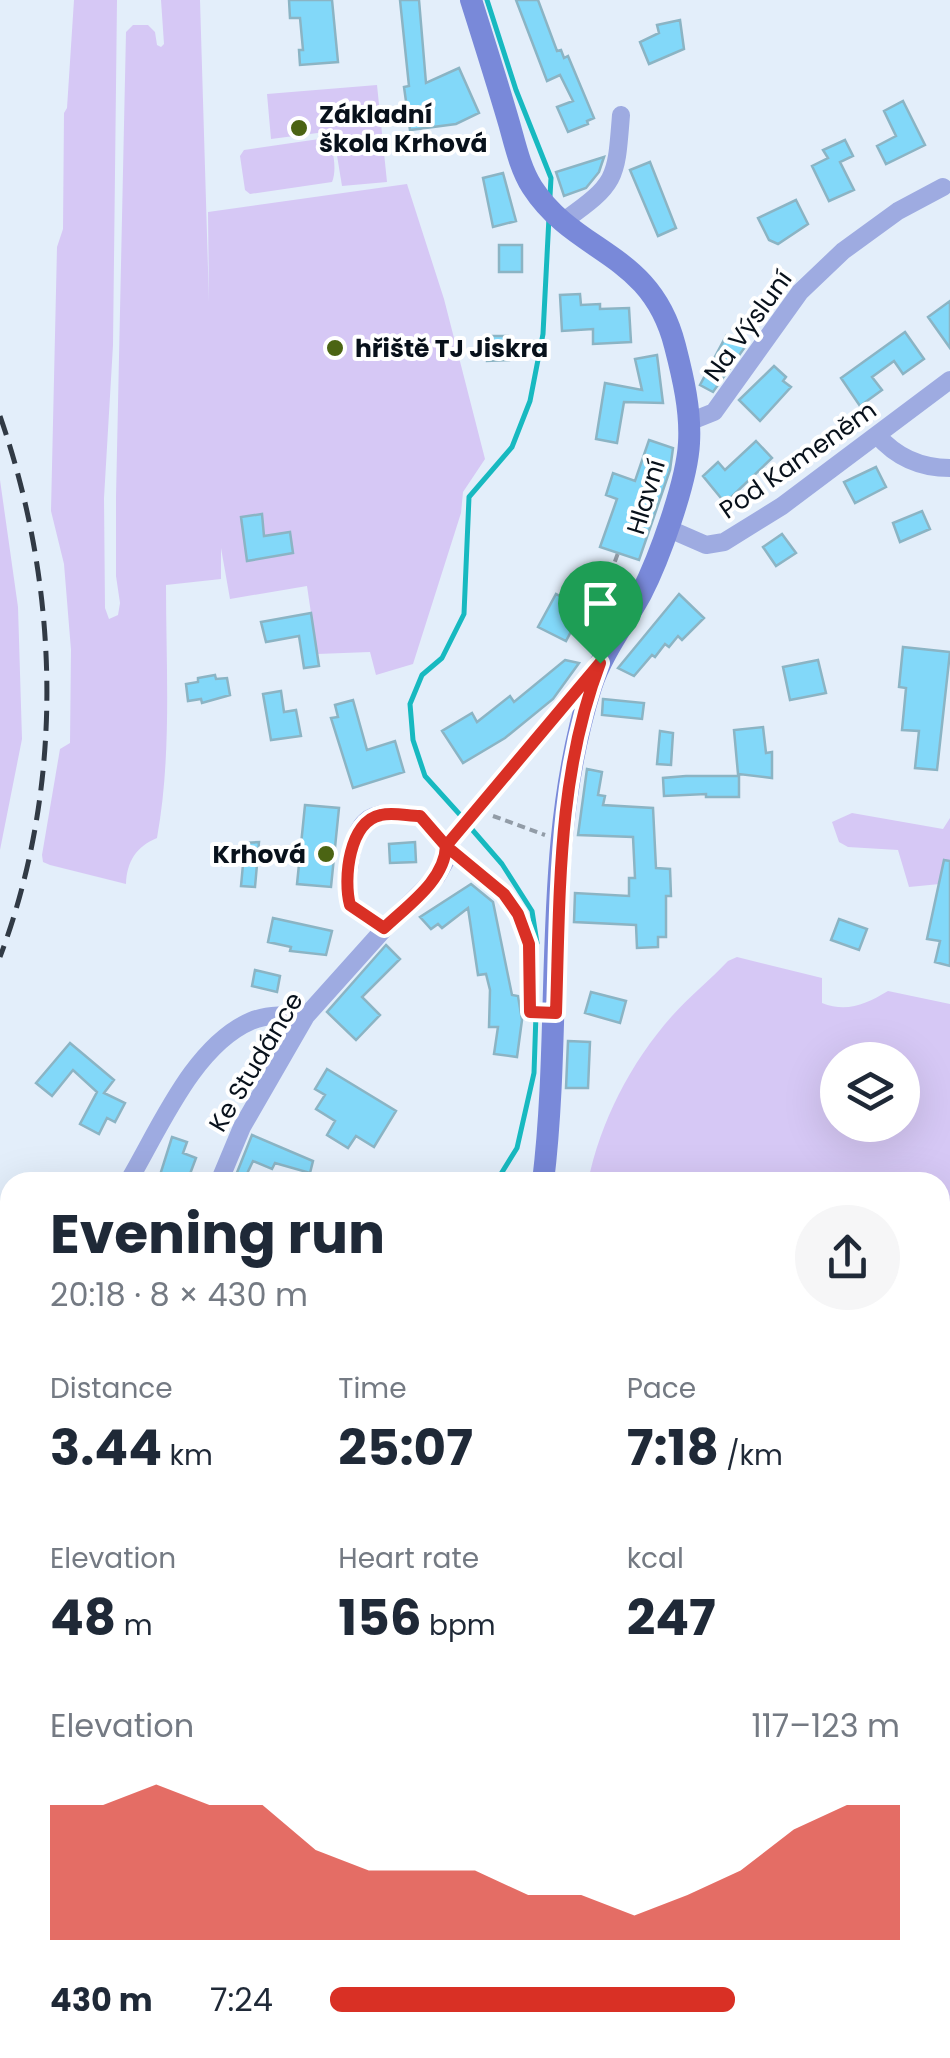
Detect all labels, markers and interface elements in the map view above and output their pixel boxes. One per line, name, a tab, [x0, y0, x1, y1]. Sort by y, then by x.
place label: Základní škola Krhová	[319, 97, 488, 161]
marker: Základní škola Krhová	[288, 117, 310, 139]
street label: Na Výsluní	[696, 263, 800, 389]
place label: hřiště TJ Jiskra	[355, 331, 548, 366]
marker: hřiště TJ Jiskra	[324, 337, 346, 359]
street label: Pod Kameněm	[712, 393, 884, 527]
street label: Hlavní	[618, 455, 674, 539]
pin	[558, 561, 643, 664]
icon: arrive	[573, 576, 628, 631]
place label: Krhová	[212, 837, 306, 872]
marker: Krhová	[315, 843, 337, 865]
street label: Ke Studánce	[200, 986, 312, 1138]
map controls	[820, 1042, 920, 1142]
button: layers	[820, 1042, 920, 1142]
text: Evening run	[50, 1195, 385, 1272]
button: share	[795, 1205, 900, 1310]
text: 20:18 · 8 × 430 m	[50, 1272, 308, 1317]
text: Distance	[50, 1369, 173, 1408]
text: Time	[338, 1369, 407, 1408]
text: Pace	[627, 1369, 696, 1408]
text: 3.44	[50, 1412, 162, 1483]
text: 25:07	[338, 1412, 473, 1483]
text: 7:18	[627, 1412, 719, 1483]
text: km	[162, 1436, 213, 1475]
text: /km	[719, 1436, 783, 1475]
text: Elevation	[50, 1539, 176, 1578]
text: Heart rate	[338, 1539, 479, 1578]
text: kcal	[627, 1539, 684, 1578]
text: 48	[50, 1582, 116, 1653]
text: 156	[338, 1582, 421, 1653]
text: 247	[627, 1582, 716, 1653]
text: m	[116, 1606, 153, 1645]
text: bpm	[421, 1606, 496, 1645]
text: Elevation	[50, 1703, 194, 1748]
text: 117–123 m	[751, 1703, 900, 1748]
text: 430 m	[50, 1977, 153, 2022]
text: 7:24	[210, 1977, 273, 2022]

